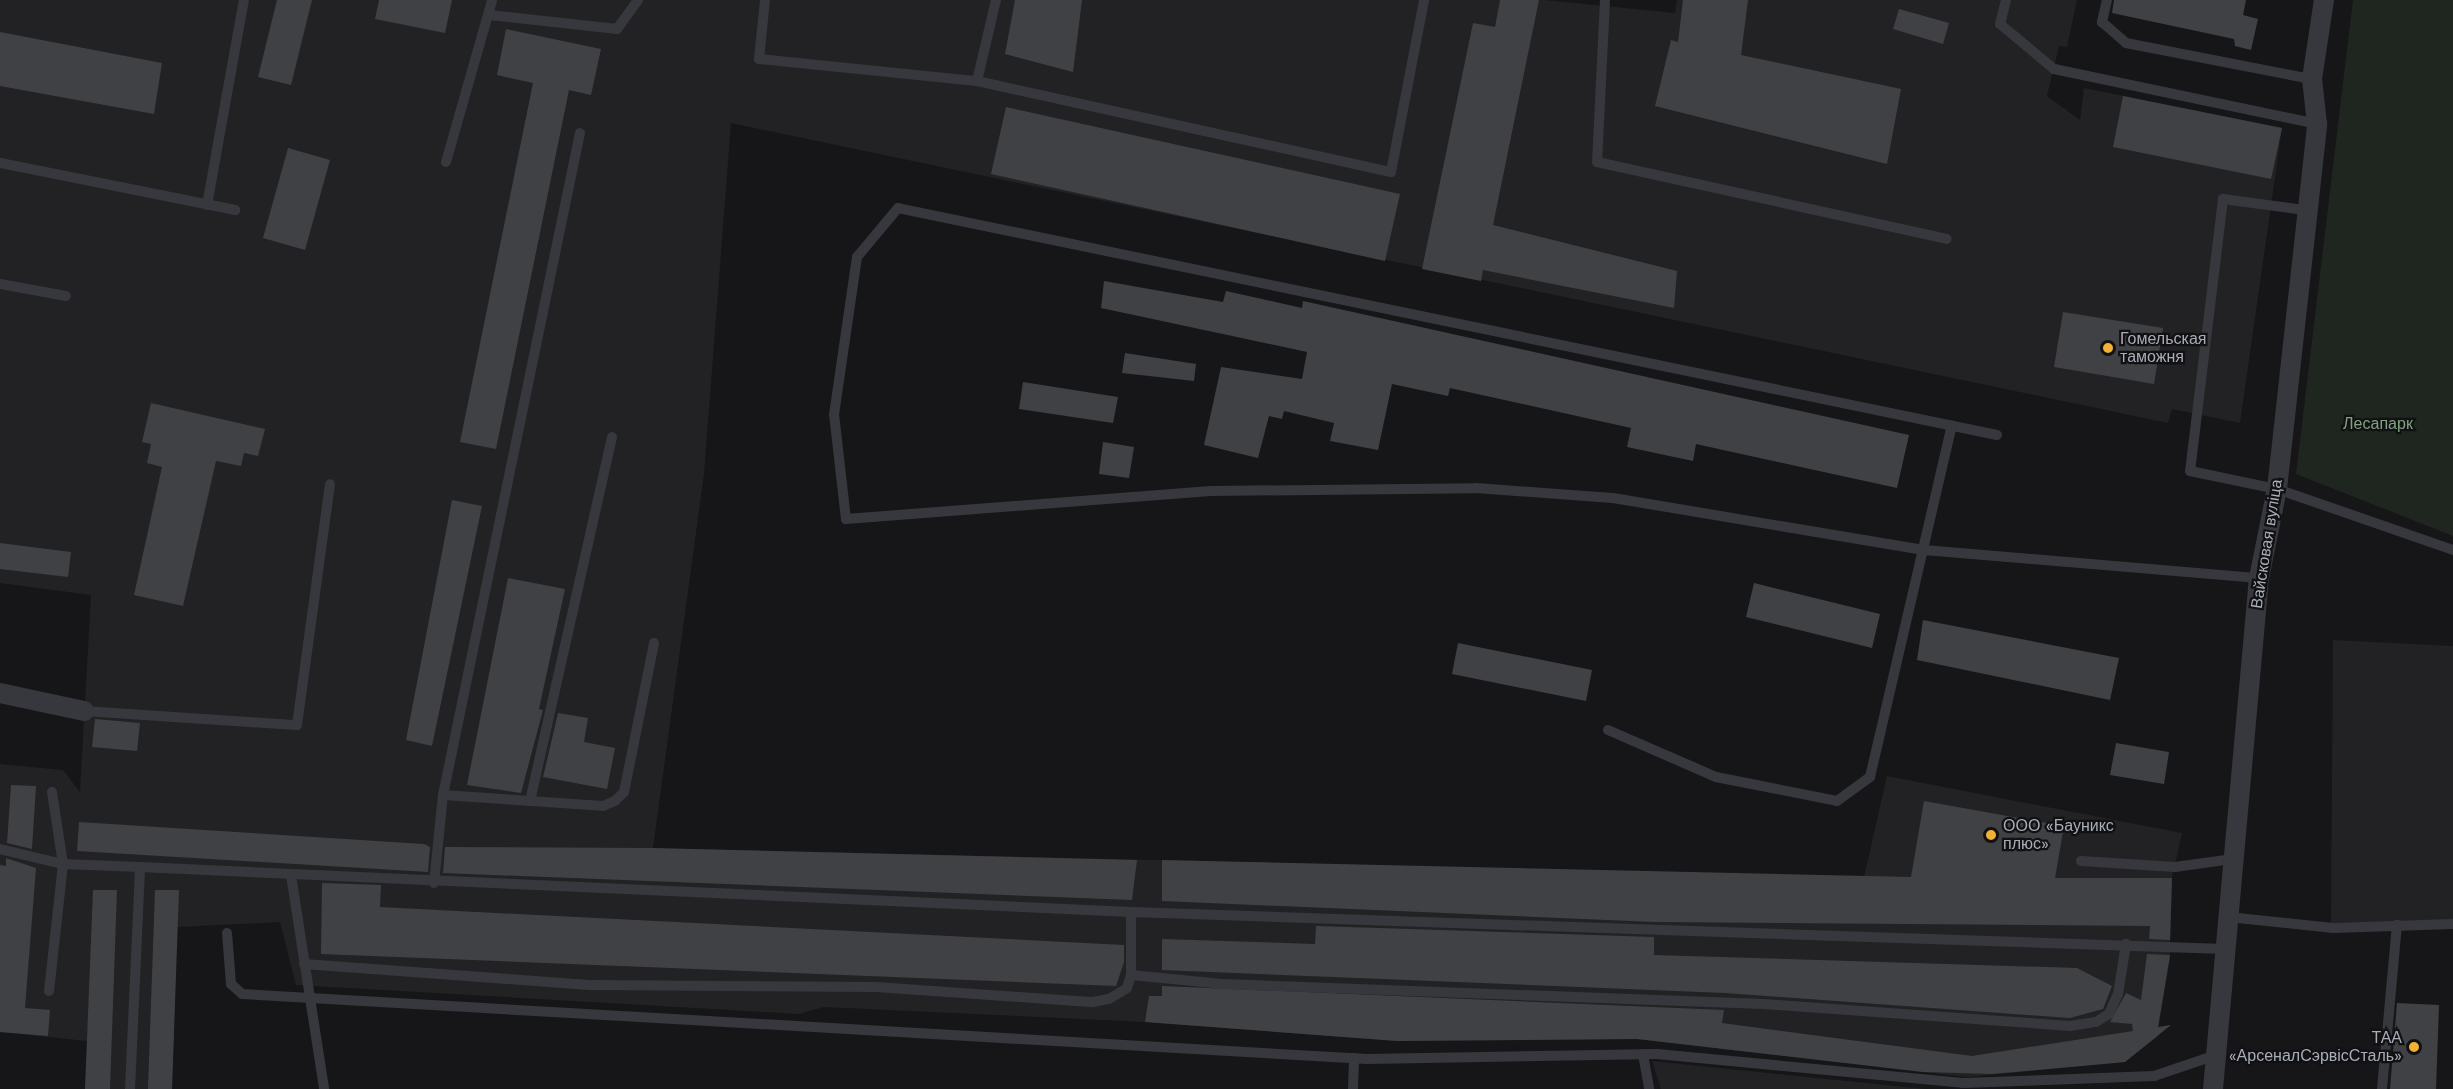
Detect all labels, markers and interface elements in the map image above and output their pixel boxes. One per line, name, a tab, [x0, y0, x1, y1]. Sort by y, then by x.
place label: Гомельская таможня	[2120, 329, 2206, 367]
marker: Гомельская таможня	[2101, 341, 2115, 355]
park label: Лесапарк	[2343, 414, 2413, 434]
street label: Вайсковая вуліца	[2247, 478, 2287, 610]
place label: ООО «Бауникс плюс»	[2003, 816, 2114, 854]
marker: ООО «Бауникс плюс»	[1984, 828, 1998, 842]
place label: ТАА «АрсеналСэрвісСталь»	[2229, 1028, 2402, 1066]
marker: ТАА «АрсеналСэрвісСталь»	[2407, 1040, 2421, 1054]

